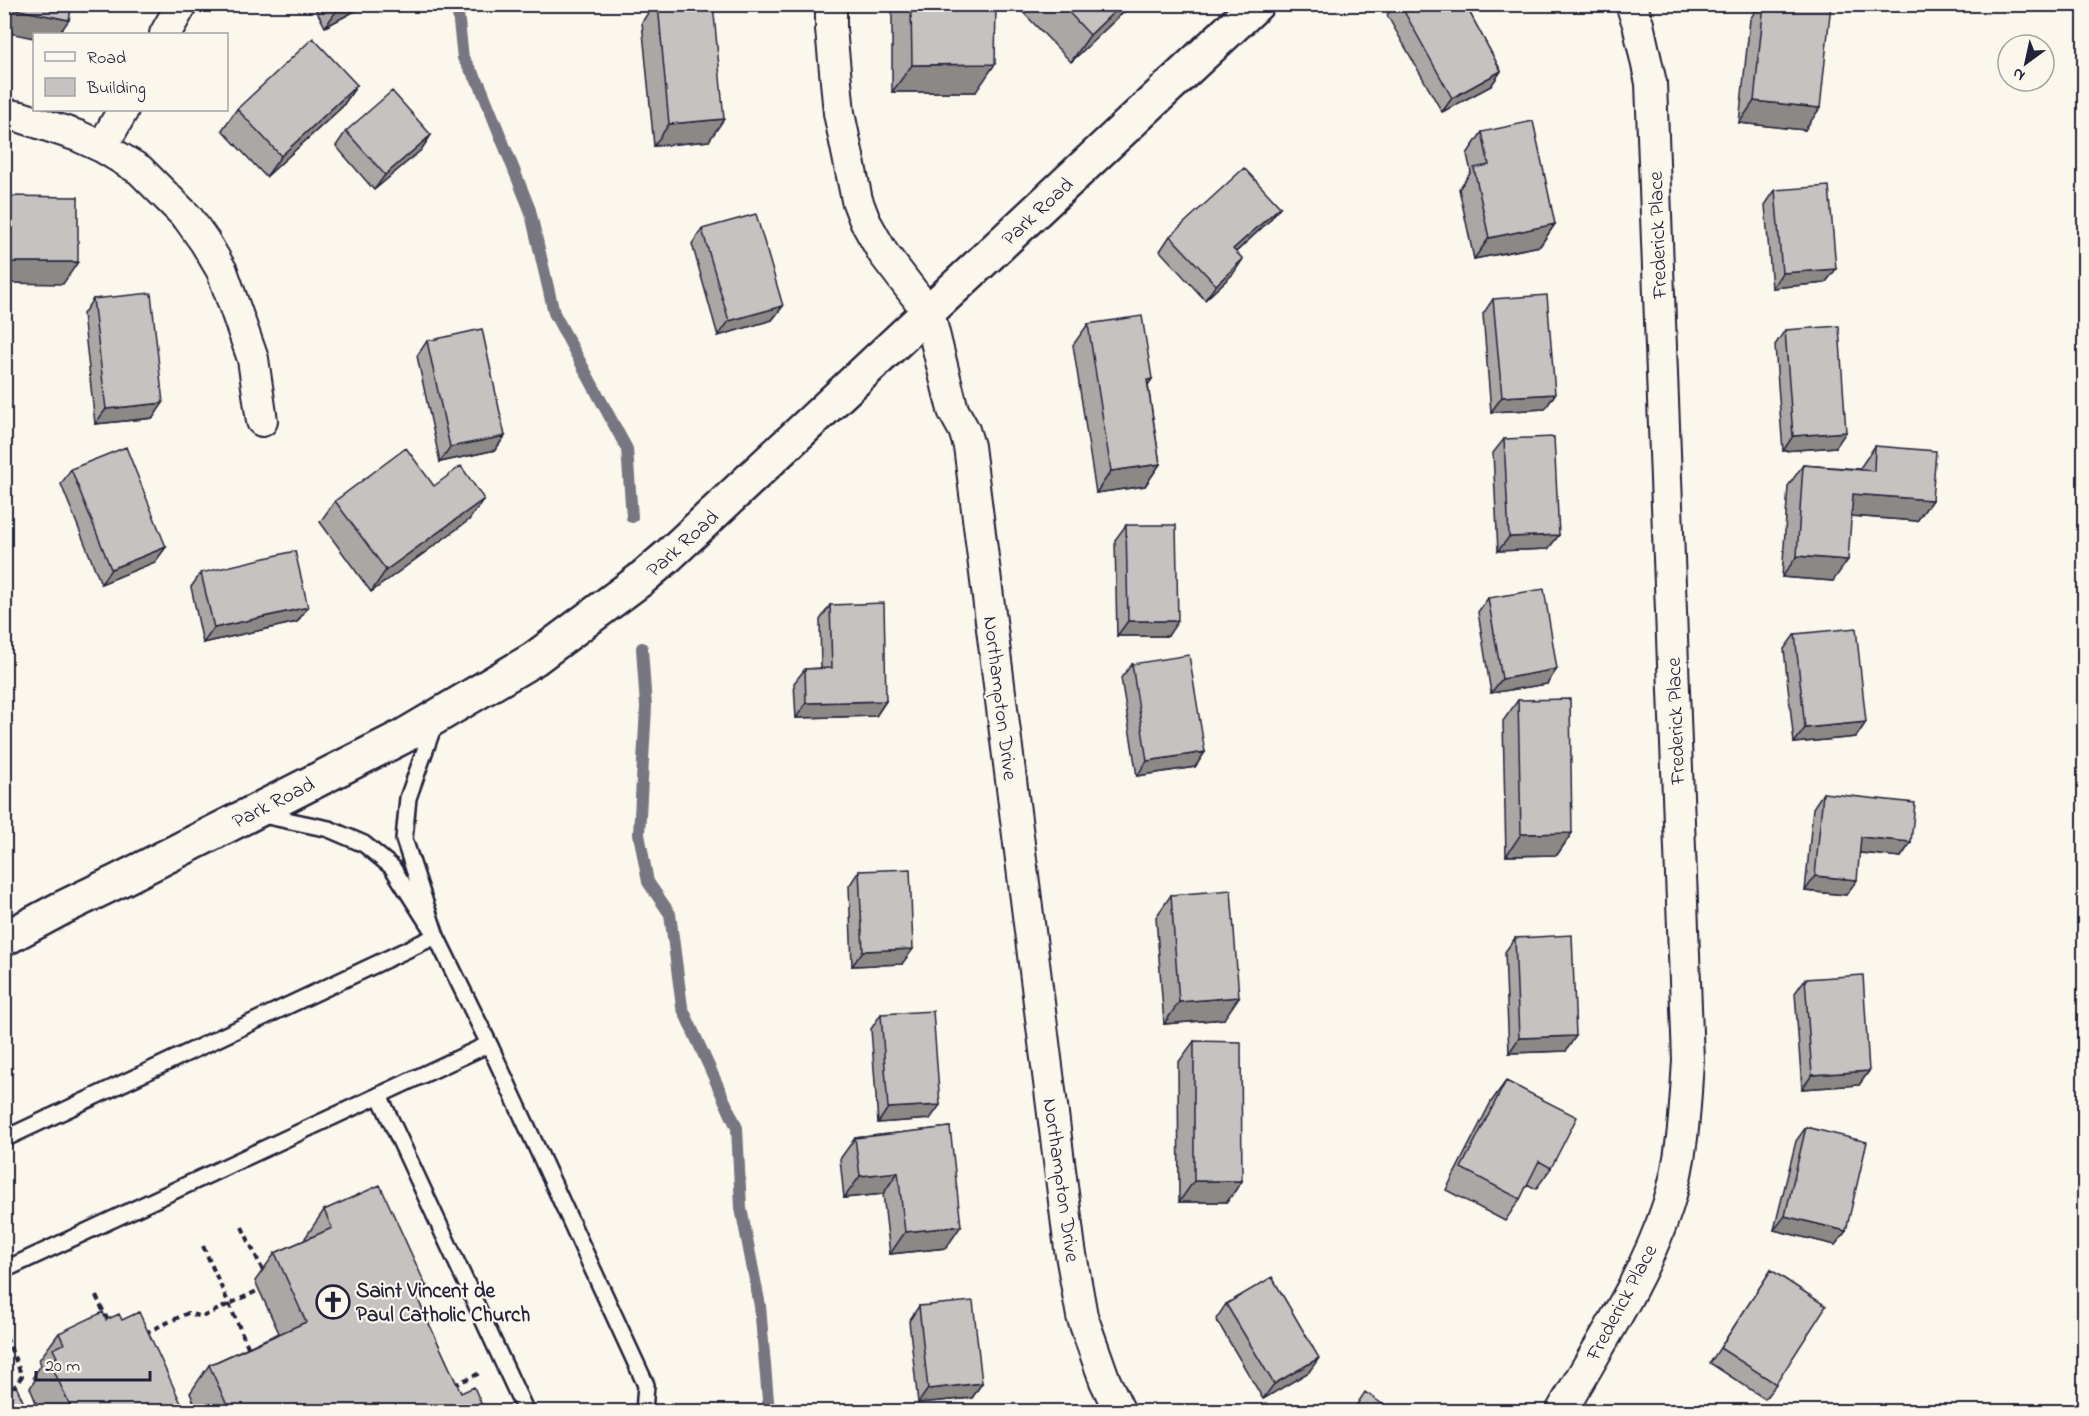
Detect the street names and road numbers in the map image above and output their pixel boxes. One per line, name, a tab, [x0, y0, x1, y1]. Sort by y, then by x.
street label: Frederick Place	[1642, 170, 1676, 300]
street label: Park Road	[996, 171, 1081, 254]
street label: Park Road	[640, 503, 727, 585]
street label: Northampton Drive	[974, 614, 1024, 783]
street label: Frederick Place	[1660, 656, 1694, 786]
street label: Park Road	[228, 770, 320, 837]
street label: Northampton Drive	[1034, 1096, 1086, 1265]
street label: Frederick Place	[1579, 1239, 1666, 1367]

